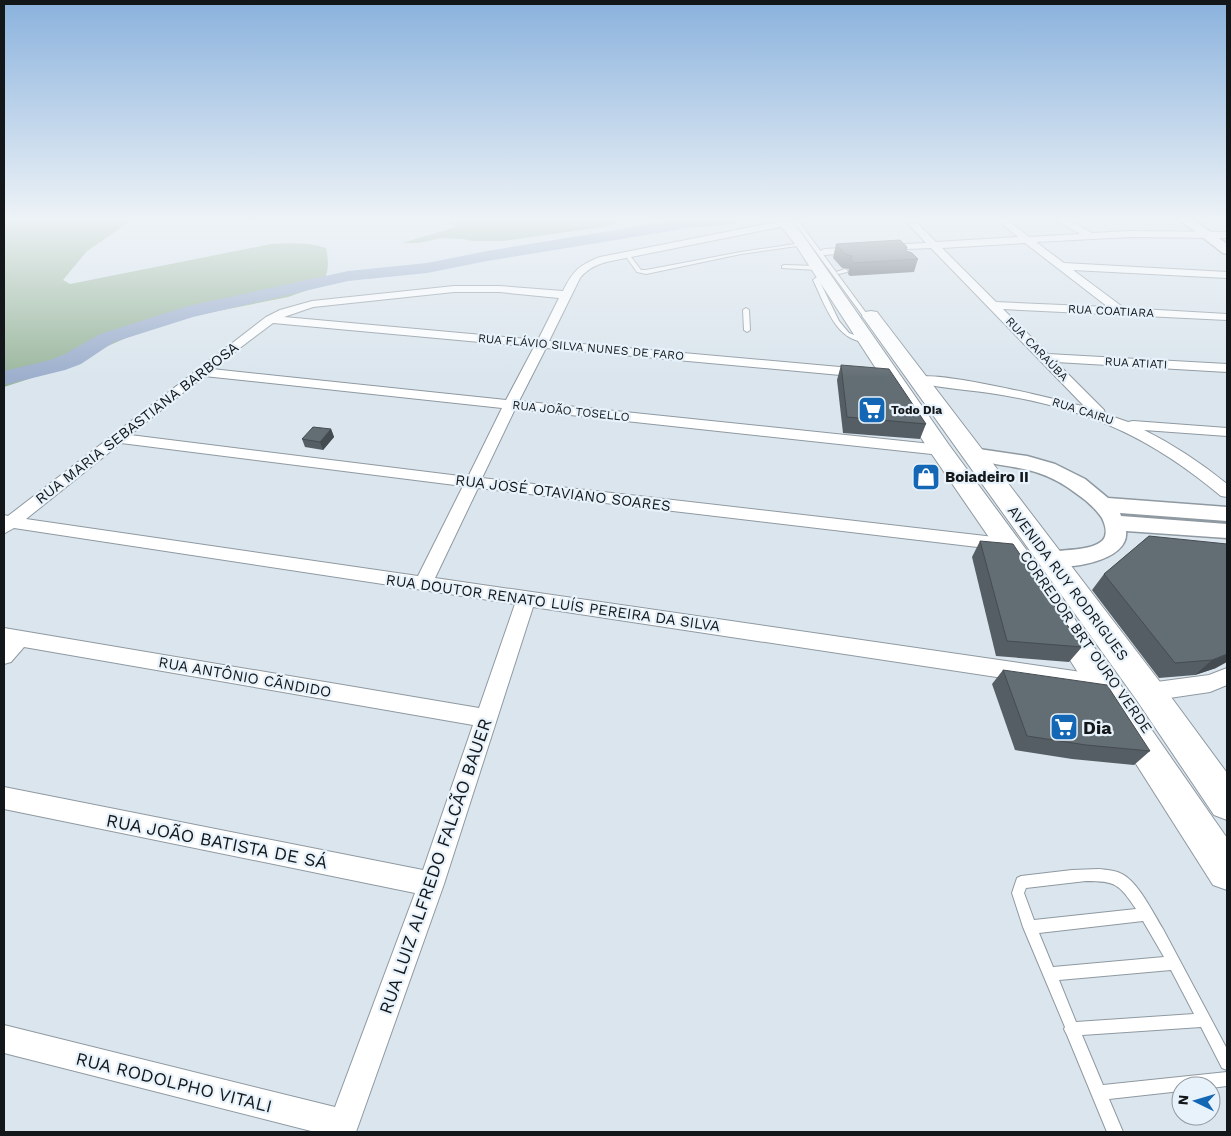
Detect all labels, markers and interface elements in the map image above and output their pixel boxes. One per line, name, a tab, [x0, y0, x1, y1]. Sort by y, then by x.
street label: RUA COATIARA	[1068, 302, 1154, 320]
street label: RUA CARAÚBA	[1003, 314, 1071, 384]
street label: RUA FLÁVIO SILVA NUNES DE FARO	[477, 331, 685, 363]
street label: RUA MARIA SEBASTIANA BARBOSA	[32, 338, 242, 508]
street label: RUA ATIATI	[1104, 354, 1168, 372]
street label: RUA CAIRU	[1050, 394, 1116, 428]
supermarket icon: Todo Dia	[857, 395, 887, 425]
street label: RUA JOÃO TOSELLO	[512, 398, 630, 424]
place label: Todo Dia	[891, 403, 942, 417]
shop icon: Boiadeiro II	[911, 462, 941, 492]
place label: Boiadeiro II	[945, 468, 1029, 486]
street label: RUA JOSÉ OTAVIANO SOARES	[454, 471, 672, 515]
street label: AVENIDA RUY RODRIGUES	[1004, 502, 1132, 664]
street label: CORREDOR BRT OURO VERDE	[1016, 547, 1156, 737]
street label: RUA DOUTOR RENATO LUÍS PEREIRA DA SILVA	[385, 571, 721, 635]
street label: RUA ANTÔNIO CÃNDIDO	[157, 652, 333, 701]
supermarket icon: Dia	[1049, 712, 1079, 742]
street label: RUA LUIZ ALFREDO FALCÃO BAUER	[374, 715, 496, 1017]
place label: Dia	[1083, 717, 1112, 738]
street label: RUA JOÃO BATISTA DE SÁ	[105, 809, 330, 873]
street label: RUA RODOLPHO VITALI	[74, 1047, 274, 1117]
north arrow	[1171, 1076, 1221, 1126]
text: N	[1175, 1094, 1191, 1106]

